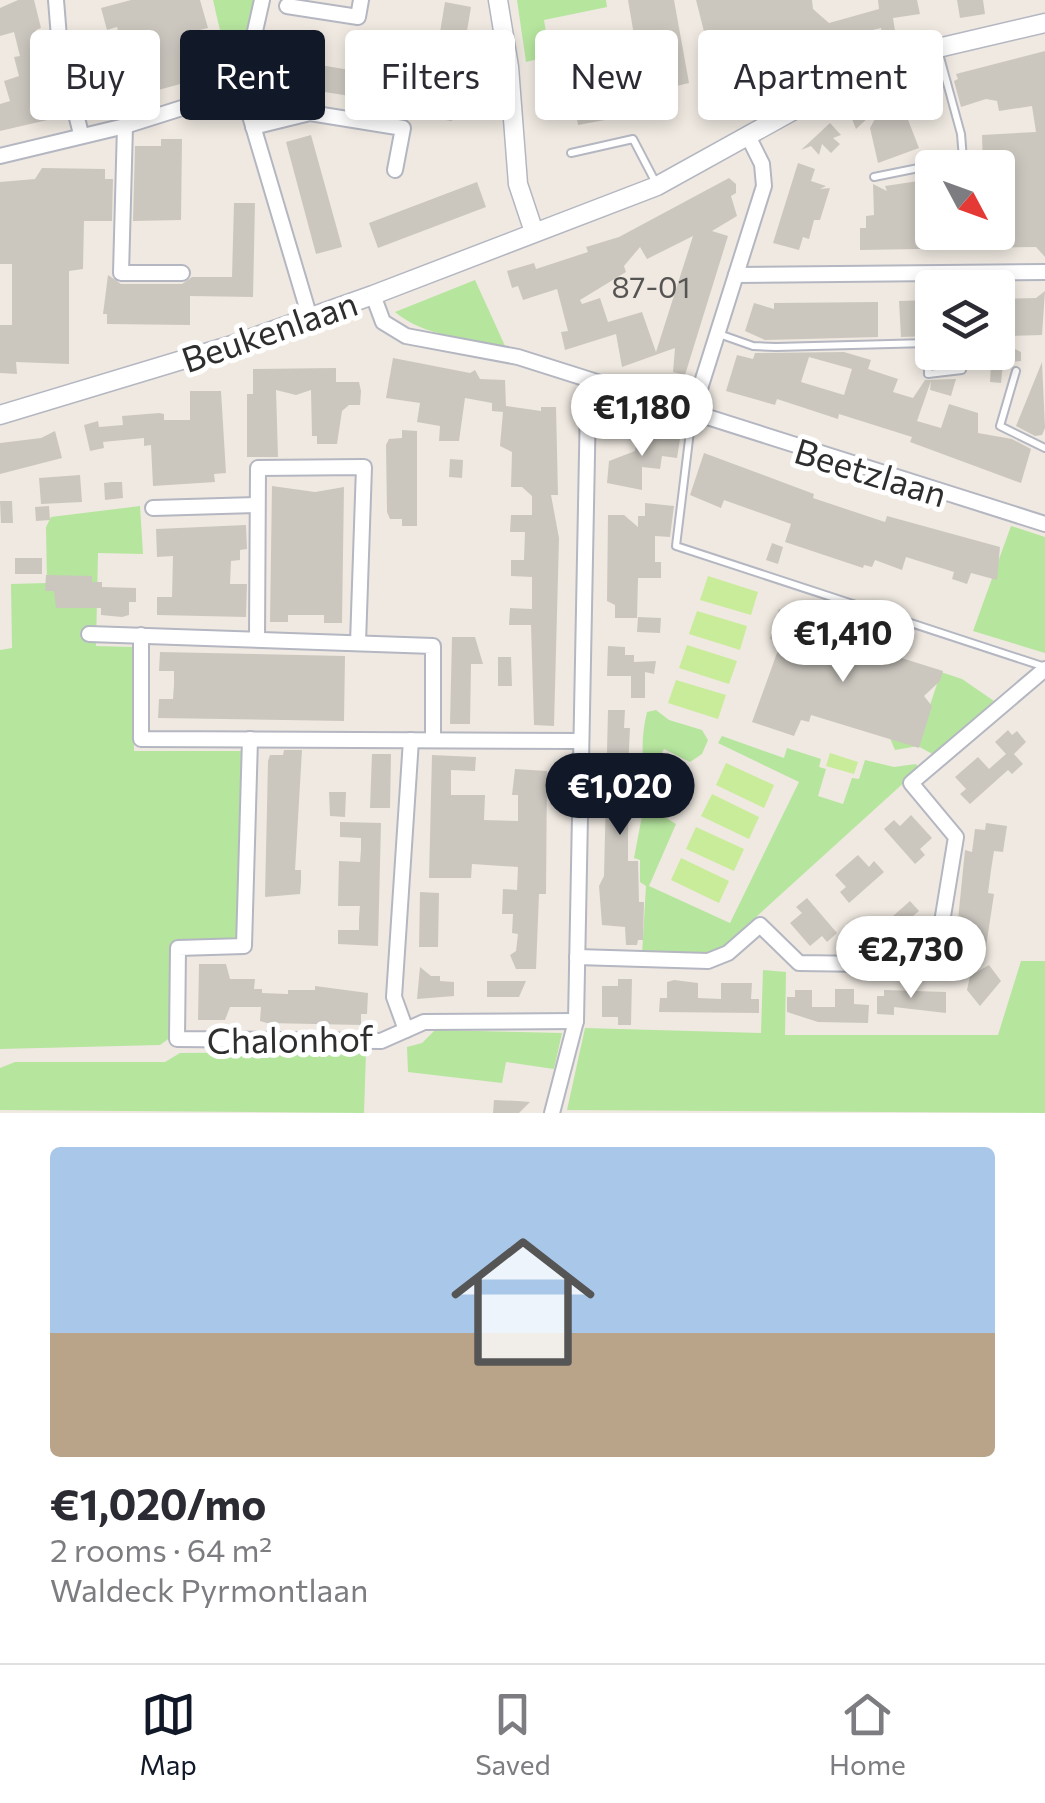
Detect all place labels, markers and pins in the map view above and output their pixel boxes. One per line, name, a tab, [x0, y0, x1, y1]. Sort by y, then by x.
pin: €1,180	[561, 374, 723, 459]
pin: €1,410	[762, 600, 924, 685]
pin: €1,020	[539, 753, 701, 838]
pin: €2,730	[830, 916, 992, 1001]

